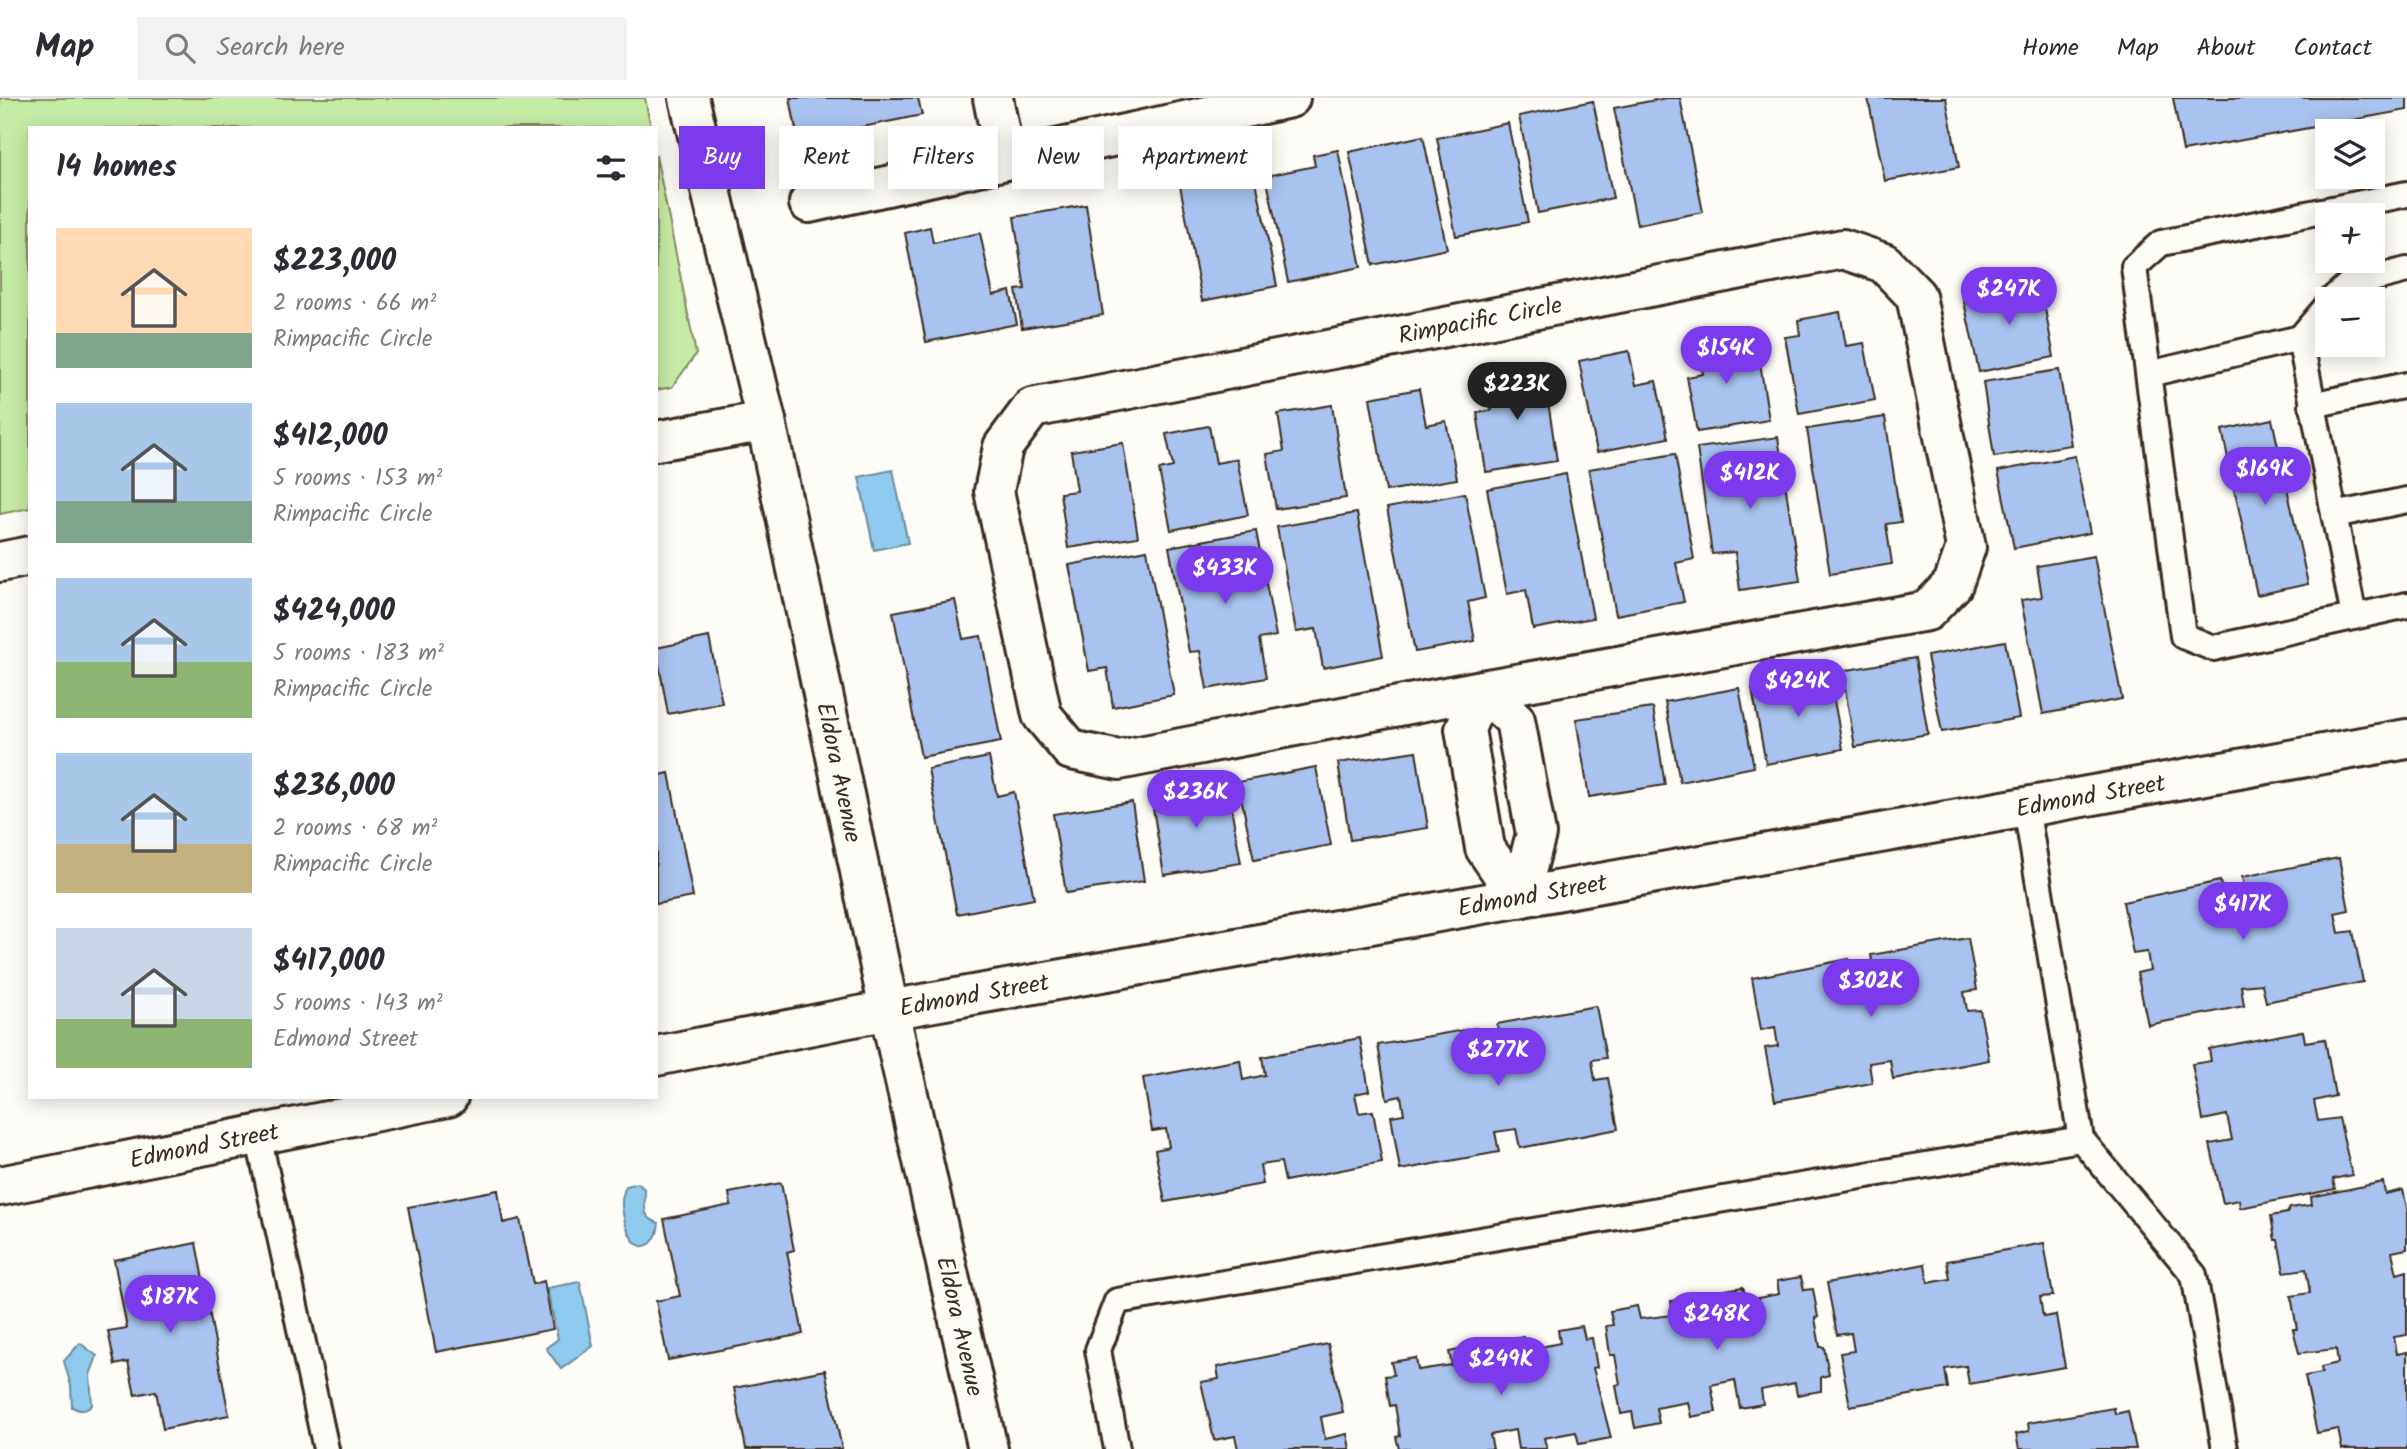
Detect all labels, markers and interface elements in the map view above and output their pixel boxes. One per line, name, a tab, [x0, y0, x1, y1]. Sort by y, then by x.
search box	[137, 17, 627, 80]
text: Map	[35, 22, 95, 75]
text: Search here	[217, 27, 345, 69]
icon: search	[161, 29, 199, 67]
text: Home	[2022, 29, 2079, 68]
text: Map	[2117, 29, 2159, 68]
text: About	[2197, 29, 2255, 68]
text: Contact	[2293, 29, 2372, 68]
map controls	[2315, 119, 2385, 357]
button: layers	[2315, 119, 2385, 189]
chip: Buy	[679, 126, 765, 189]
chip: Rent	[779, 126, 874, 189]
chip: Filters	[888, 126, 998, 189]
chip: New	[1012, 126, 1104, 189]
chip: Apartment	[1118, 126, 1272, 189]
text: 14 homes	[56, 144, 177, 192]
icon: filters	[592, 149, 630, 187]
button: +	[2315, 203, 2385, 273]
text: $223,000	[273, 238, 396, 286]
icon: home	[112, 256, 196, 340]
pin: $247K	[1960, 268, 2058, 327]
text: $247K	[1977, 272, 2041, 308]
text: 2 rooms · 66 m²	[273, 286, 436, 322]
street label: Rimpacific Circle	[1395, 286, 1566, 356]
button: −	[2315, 287, 2385, 357]
text: Rimpacific Circle	[273, 322, 432, 358]
pin: $154K	[1677, 327, 1775, 386]
text: $154K	[1697, 331, 1755, 367]
pin: $223K	[1468, 362, 1566, 422]
text: $223K	[1484, 367, 1550, 403]
text: $412,000	[273, 413, 388, 461]
icon: home	[112, 431, 196, 515]
pin: $169K	[2216, 448, 2314, 507]
pin: $412K	[1701, 452, 1799, 511]
text: $169K	[2236, 452, 2294, 488]
text: $412K	[1720, 456, 1780, 492]
text: 5 rooms · 153 m²	[273, 461, 442, 497]
text: Rimpacific Circle	[273, 497, 432, 533]
pin: $433K	[1176, 546, 1274, 606]
text: $433K	[1192, 551, 1258, 587]
text: $424,000	[273, 588, 395, 636]
icon: home	[112, 606, 196, 690]
text: 5 rooms · 183 m²	[273, 636, 444, 672]
pin: $424K	[1749, 660, 1847, 719]
text: $424K	[1765, 664, 1831, 700]
text: Rimpacific Circle	[273, 672, 432, 708]
street label: Eldora Avenue	[804, 699, 872, 847]
text: $236,000	[273, 763, 395, 811]
street label: Edmond Street	[2013, 764, 2169, 829]
pin: $236K	[1147, 770, 1245, 830]
text: $236K	[1163, 775, 1229, 811]
icon: home	[112, 781, 196, 865]
text: 2 rooms · 68 m²	[273, 811, 437, 847]
text: Rimpacific Circle	[273, 847, 432, 883]
street label: Edmond Street	[1455, 864, 1611, 929]
pin: $417K	[2194, 882, 2292, 942]
text: $417K	[2214, 887, 2272, 923]
text: $417,000	[273, 938, 384, 986]
icon: home	[112, 956, 196, 1040]
pin: $302K	[1822, 960, 1920, 1019]
street label: Edmond Street	[896, 964, 1053, 1029]
text: $302K	[1838, 964, 1904, 1000]
text: 5 rooms · 143 m²	[273, 986, 443, 1022]
text: Edmond Street	[273, 1022, 418, 1058]
pin: $277K	[1449, 1028, 1547, 1088]
text: $277K	[1467, 1033, 1529, 1069]
street label: Edmond Street	[126, 1113, 283, 1181]
street label: Eldora Avenue	[924, 1253, 994, 1401]
pin: $187K	[121, 1276, 219, 1335]
text: $187K	[141, 1280, 199, 1316]
pin: $248K	[1668, 1292, 1766, 1352]
text: $248K	[1684, 1297, 1750, 1333]
pin: $249K	[1452, 1338, 1550, 1397]
text: $249K	[1468, 1342, 1534, 1378]

